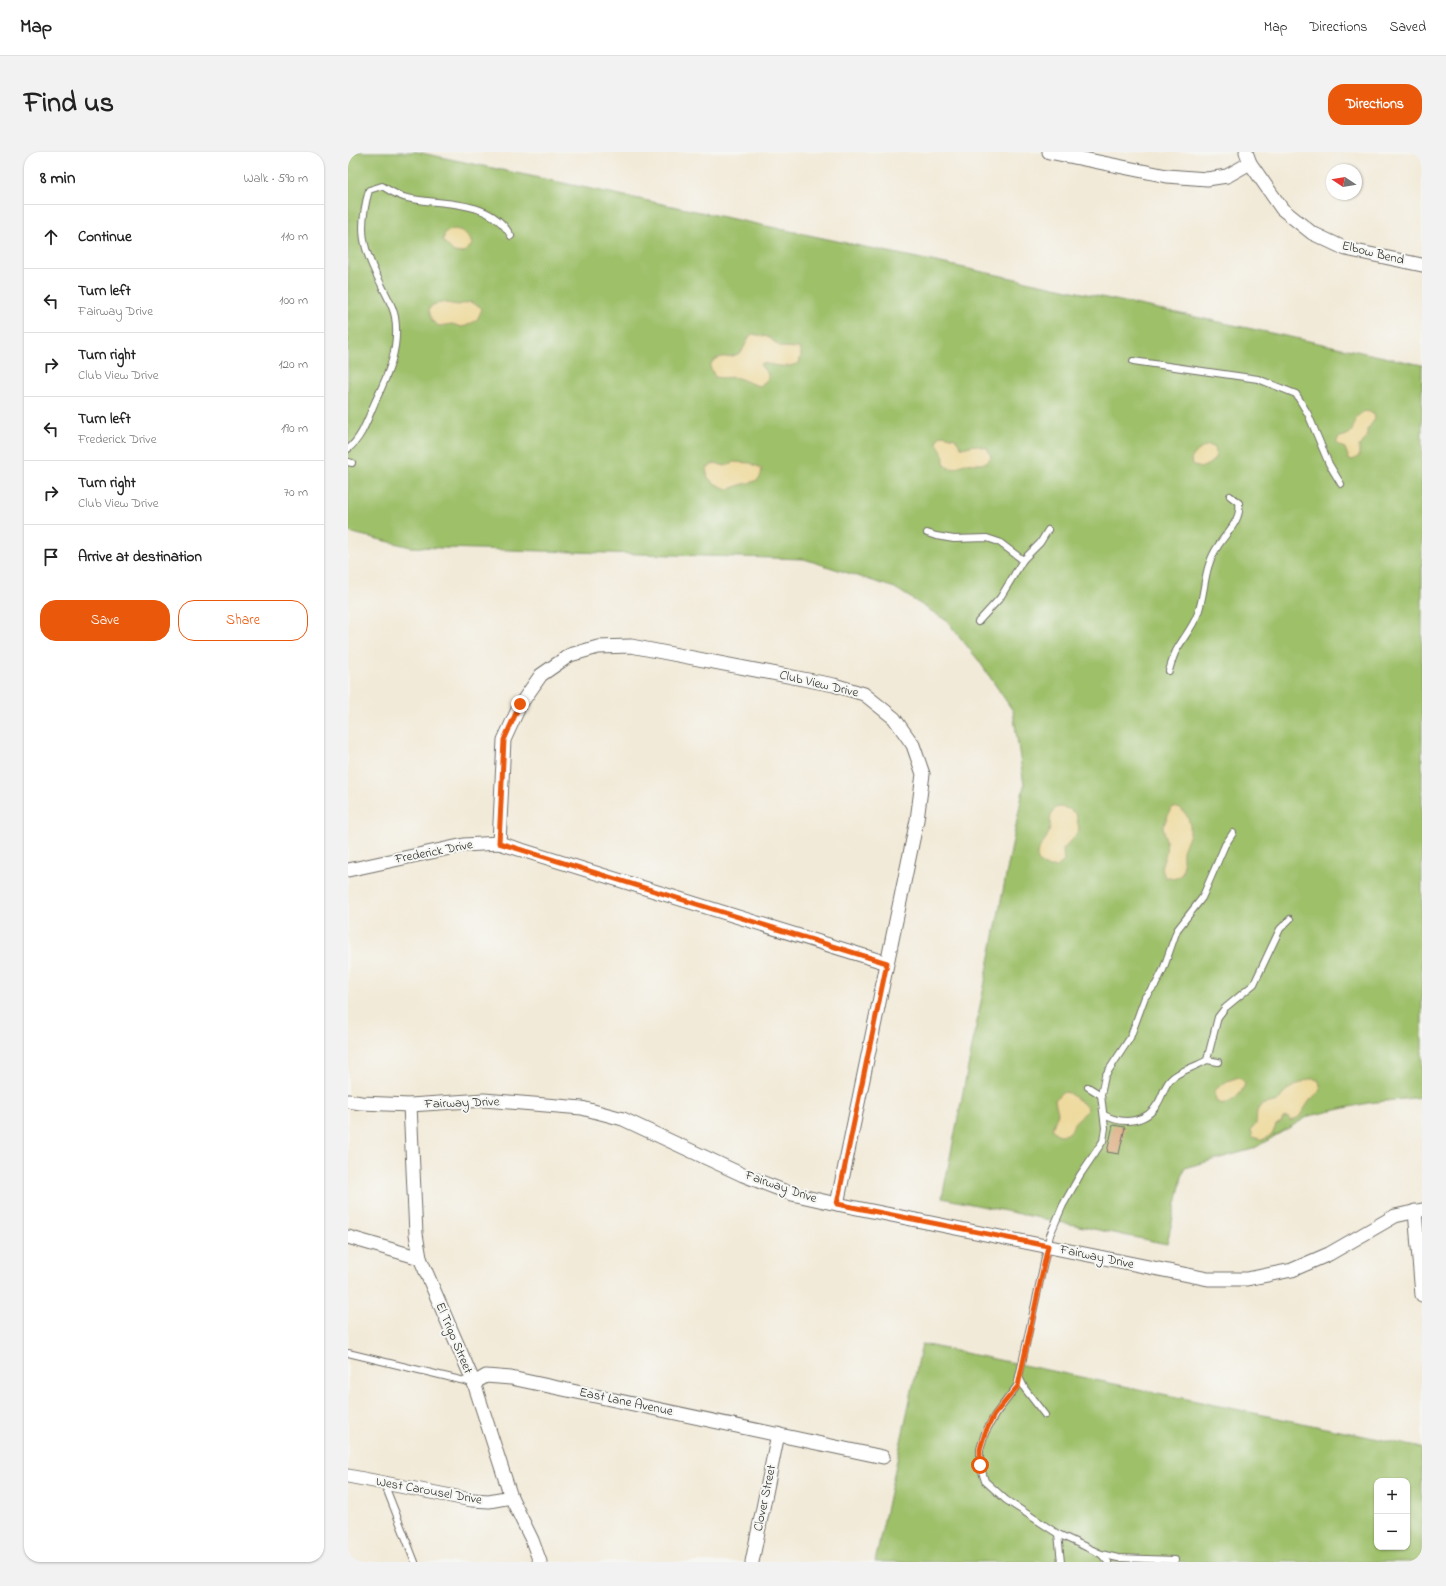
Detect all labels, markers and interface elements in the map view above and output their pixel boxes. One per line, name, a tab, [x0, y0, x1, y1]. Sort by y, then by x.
text: Map	[20, 14, 52, 41]
text: Map	[1264, 17, 1287, 38]
text: Directions	[1309, 17, 1367, 38]
text: Saved	[1389, 17, 1426, 38]
text: Find us	[24, 84, 114, 125]
button: Directions	[1328, 84, 1422, 125]
north arrow	[1326, 164, 1362, 200]
text: 8 min	[40, 166, 75, 191]
text: Walk · 590 m	[243, 169, 308, 188]
icon: ahead	[40, 226, 62, 248]
text: Continue	[78, 226, 132, 248]
text: 110 m	[281, 227, 308, 246]
street label: Elbow Bend	[1340, 236, 1407, 270]
text: Turn left	[78, 280, 131, 302]
icon: left	[40, 290, 62, 312]
text: 100 m	[279, 291, 308, 310]
text: Fairway Drive	[78, 302, 153, 321]
text: Turn right	[78, 344, 136, 366]
icon: right	[40, 354, 62, 376]
text: 120 m	[278, 355, 308, 374]
text: Club View Drive	[78, 366, 159, 385]
text: Turn left	[78, 408, 131, 430]
icon: left	[40, 418, 62, 440]
text: 190 m	[281, 419, 308, 438]
text: Frederick Drive	[78, 430, 157, 449]
text: Turn right	[78, 472, 136, 494]
icon: right	[40, 482, 62, 504]
text: 70 m	[284, 483, 308, 502]
text: Club View Drive	[78, 494, 159, 513]
icon: arrive	[40, 546, 62, 568]
text: Arrive at destination	[78, 546, 202, 568]
button: Save	[40, 600, 170, 641]
button: Share	[178, 600, 308, 641]
street label: Club View Drive	[778, 666, 861, 702]
route end	[511, 695, 529, 713]
street label: Frederick Drive	[393, 835, 475, 869]
street label: Fairway Drive	[423, 1092, 500, 1115]
street label: Fairway Drive	[741, 1165, 820, 1209]
street label: Fairway Drive	[1057, 1240, 1136, 1275]
street label: El Trigo Street	[430, 1299, 478, 1378]
street label: East Lane Avenue	[577, 1383, 675, 1421]
route start	[971, 1456, 989, 1474]
street label: Clover Street	[749, 1462, 781, 1533]
street label: West Carousel Drive	[374, 1472, 484, 1510]
map controls	[1374, 1478, 1410, 1550]
button: +	[1374, 1478, 1410, 1514]
button: −	[1374, 1514, 1410, 1550]

